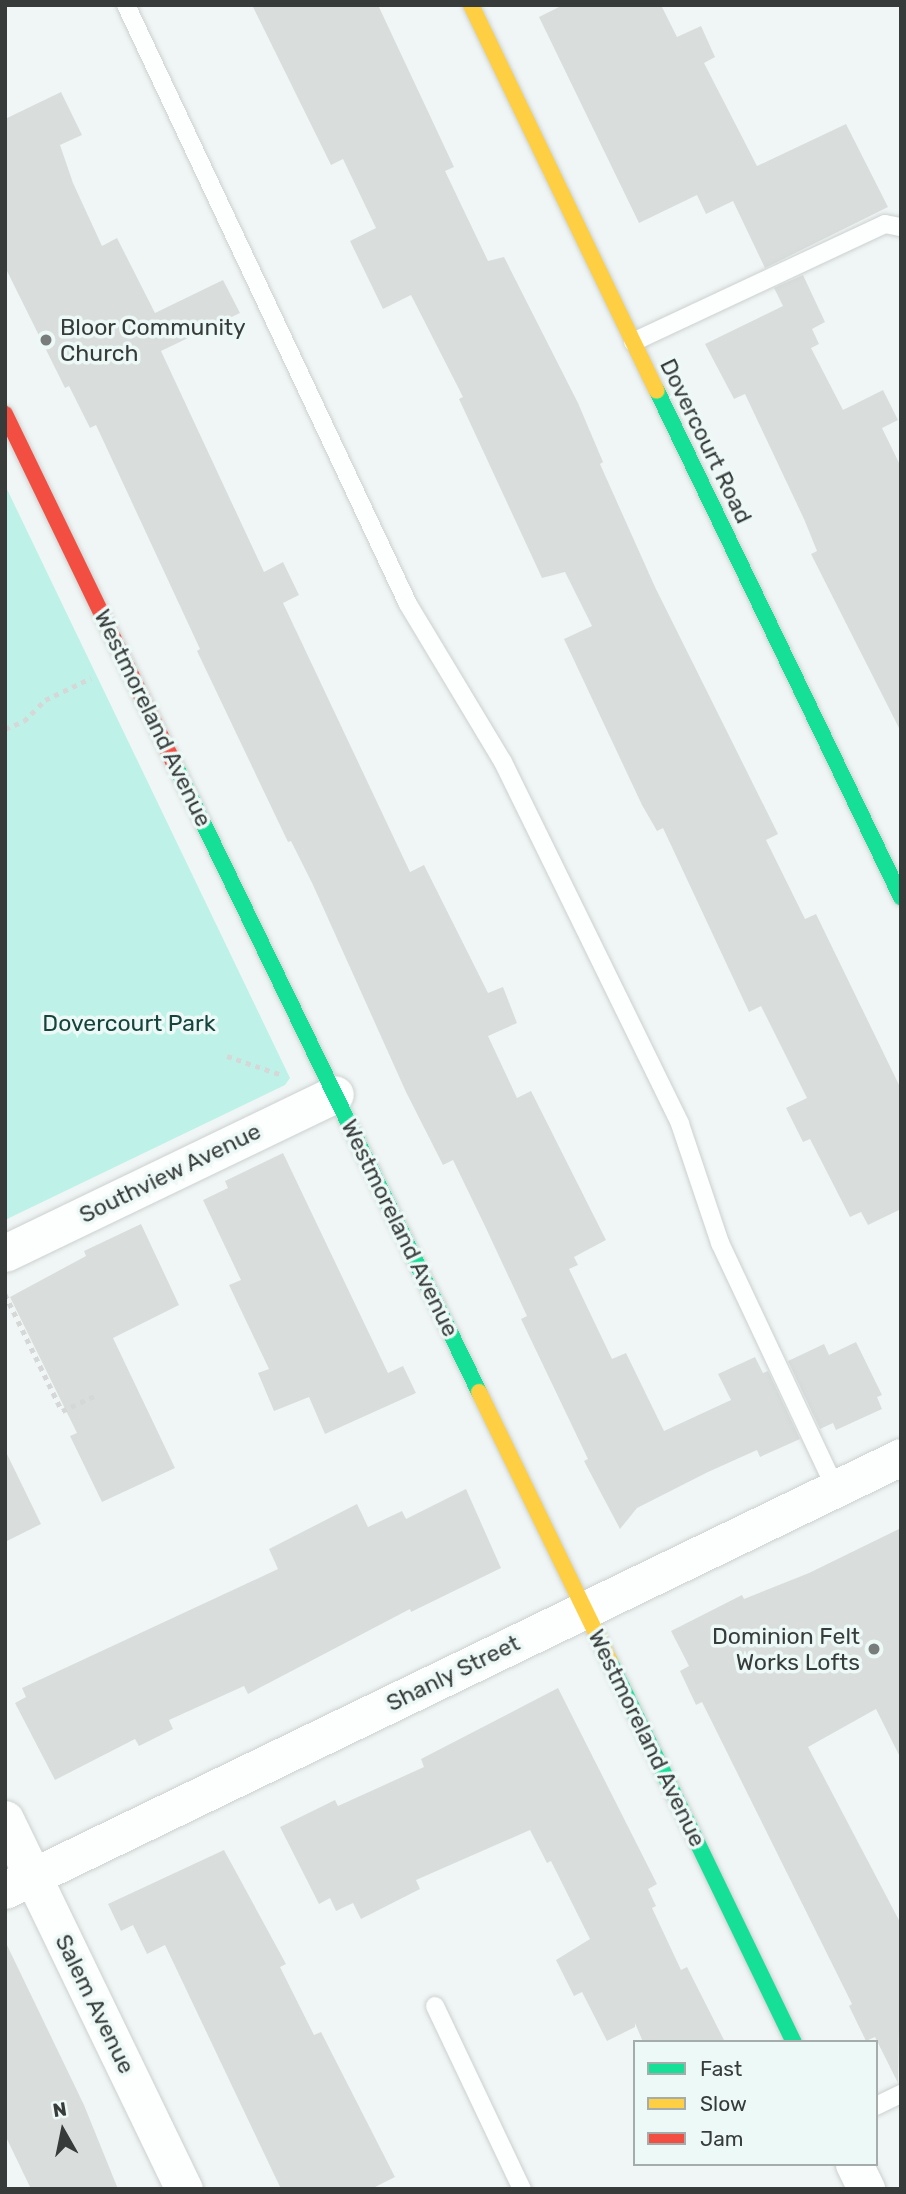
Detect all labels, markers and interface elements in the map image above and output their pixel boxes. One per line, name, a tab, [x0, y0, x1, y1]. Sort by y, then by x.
place label: Bloor Community Church	[60, 313, 246, 367]
marker: Bloor Community Church	[38, 332, 54, 348]
street label: Dovercourt Road	[654, 354, 758, 528]
street label: Westmoreland Avenue	[88, 605, 218, 831]
park label: Dovercourt Park	[42, 1009, 216, 1037]
street label: Westmoreland Avenue	[335, 1115, 465, 1341]
street label: Southview Avenue	[74, 1117, 266, 1229]
place label: Dominion Felt Works Lofts	[712, 1622, 860, 1676]
street label: Westmoreland Avenue	[582, 1625, 712, 1851]
street label: Shanly Street	[382, 1629, 524, 1717]
marker: Dominion Felt Works Lofts	[866, 1641, 882, 1657]
street label: Salem Avenue	[49, 1930, 141, 2078]
legend	[633, 2040, 878, 2166]
text: Fast	[700, 2056, 742, 2081]
text: Slow	[700, 2091, 747, 2116]
north arrow	[28, 2096, 98, 2166]
text: N	[51, 2097, 68, 2122]
text: Jam	[700, 2126, 744, 2151]

